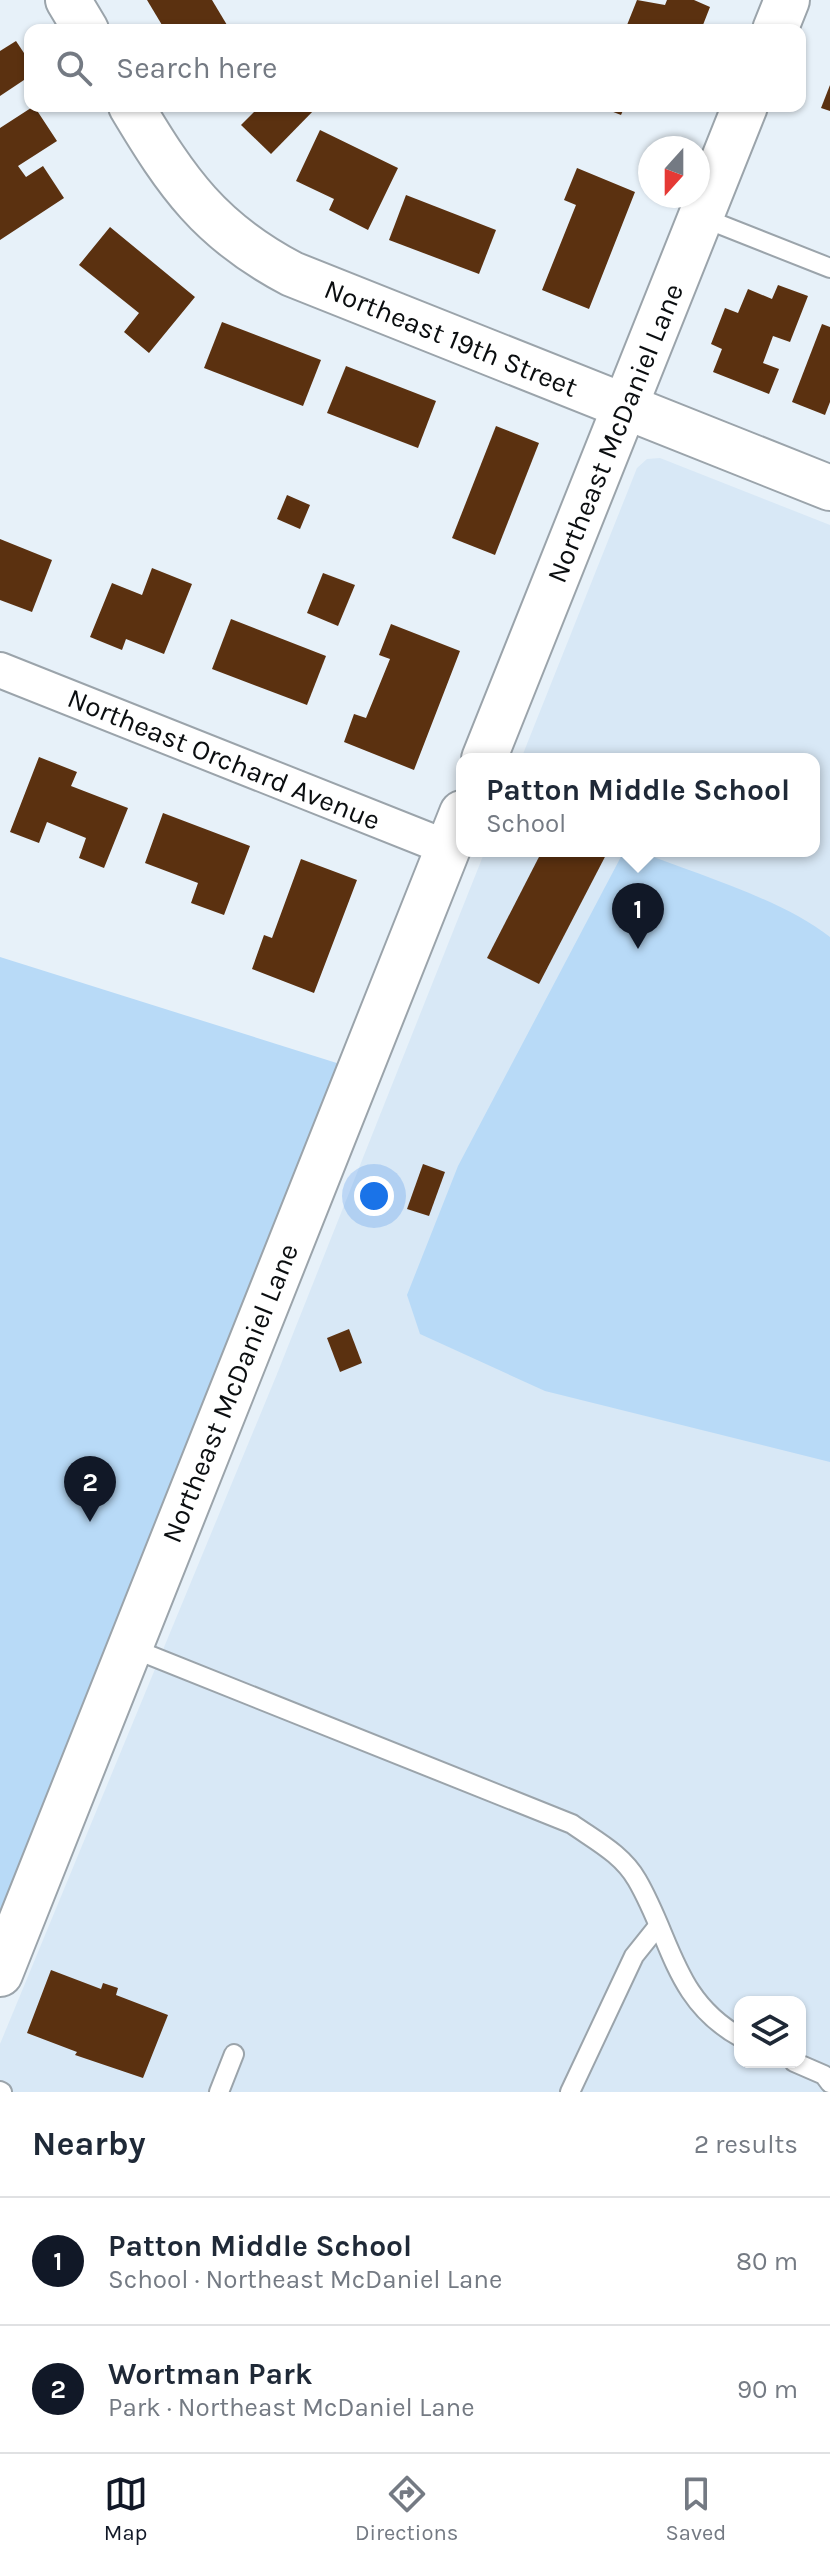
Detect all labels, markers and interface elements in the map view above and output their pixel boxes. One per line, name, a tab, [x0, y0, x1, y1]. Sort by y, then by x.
search box	[24, 24, 806, 112]
icon: search	[52, 46, 96, 90]
text: Search here	[116, 50, 277, 86]
north arrow	[638, 136, 710, 208]
street label: Northeast 19th Street	[320, 272, 582, 404]
street label: Northeast McDaniel Lane	[540, 279, 690, 587]
street label: Northeast Orchard Avenue	[63, 681, 385, 837]
popup	[456, 753, 820, 857]
text: Patton Middle School	[486, 772, 790, 808]
text: School	[486, 808, 566, 839]
pin: 1	[612, 883, 664, 949]
your location	[354, 1176, 394, 1216]
street label: Northeast McDaniel Lane	[155, 1239, 305, 1547]
pin: 2	[64, 1456, 116, 1522]
map controls	[734, 1996, 806, 2068]
button: layers	[734, 1996, 806, 2068]
text: Nearby	[32, 2124, 146, 2164]
text: 2 results	[694, 2129, 798, 2160]
text: Patton Middle School	[108, 2228, 412, 2264]
text: 1	[53, 2246, 63, 2277]
text: 80 m	[736, 2246, 798, 2277]
text: School · Northeast McDaniel Lane	[108, 2264, 502, 2295]
text: Wortman Park	[108, 2356, 313, 2392]
text: 2	[50, 2374, 66, 2405]
text: 90 m	[737, 2374, 798, 2405]
text: Park · Northeast McDaniel Lane	[108, 2392, 475, 2423]
tab: Map	[104, 2472, 148, 2546]
tab: Directions	[355, 2472, 458, 2546]
tab: Saved	[666, 2472, 726, 2546]

